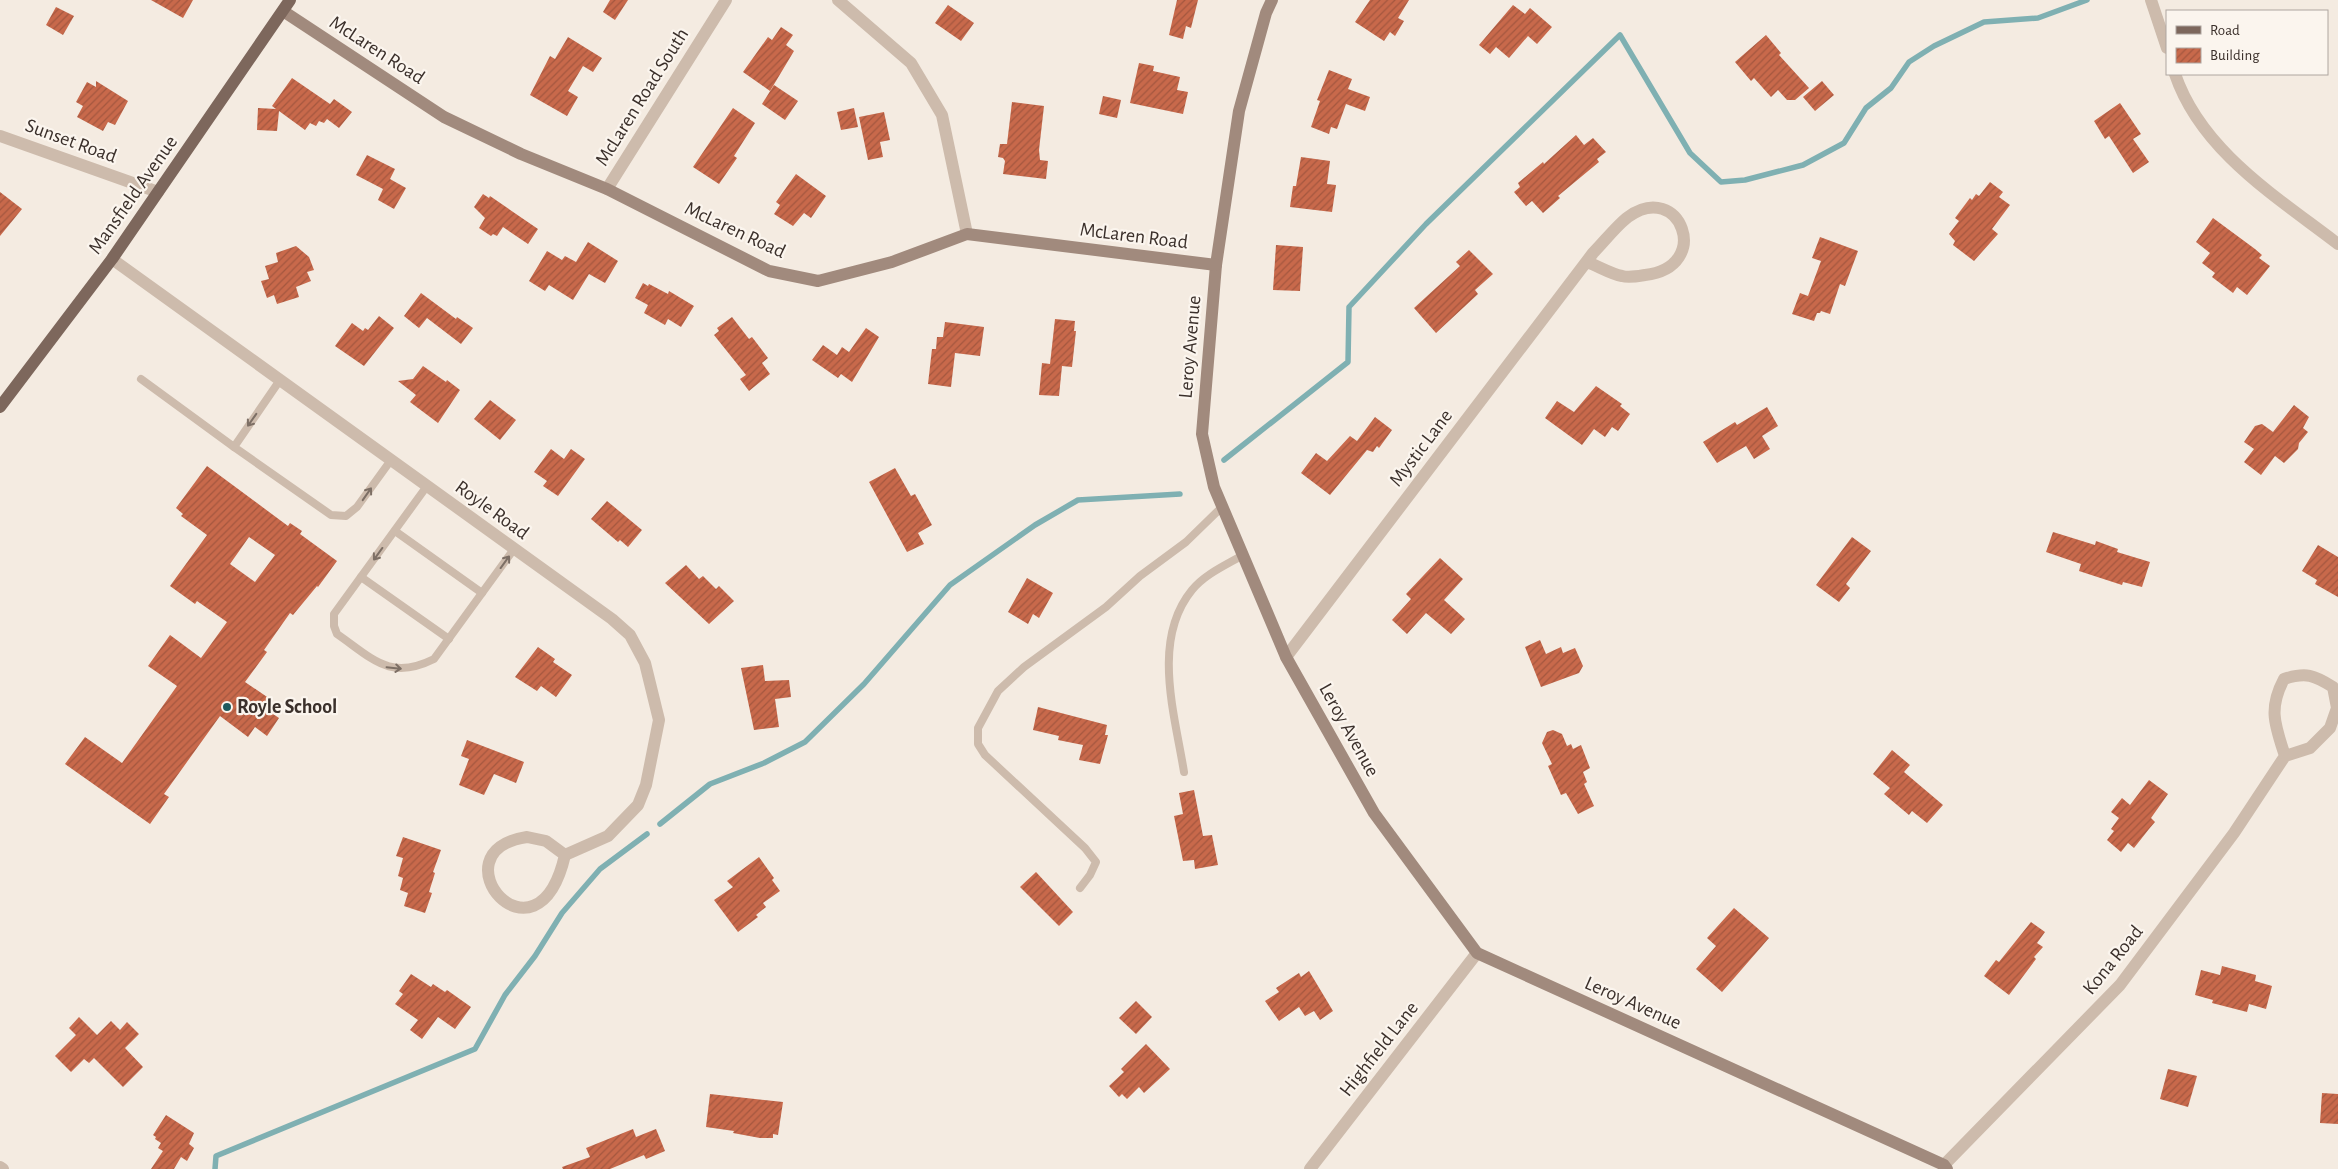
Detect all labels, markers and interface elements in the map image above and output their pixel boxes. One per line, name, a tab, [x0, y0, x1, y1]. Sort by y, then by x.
legend	[2166, 10, 2328, 75]
street label: McLaren Road	[326, 12, 428, 88]
text: Road	[2210, 23, 2240, 38]
street label: McLaren Road South	[592, 25, 692, 169]
text: Building	[2210, 48, 2260, 63]
street label: Sunset Road	[23, 115, 119, 167]
street label: Mansfield Avenue	[85, 132, 181, 258]
street label: McLaren Road	[681, 198, 789, 262]
street label: McLaren Road	[1079, 219, 1189, 253]
street label: Leroy Avenue	[1176, 295, 1204, 399]
street label: Mystic Lane	[1386, 406, 1456, 490]
one-way arrow	[247, 413, 257, 427]
street label: Royle Road	[451, 477, 533, 543]
one-way arrow	[362, 487, 372, 501]
one-way arrow	[373, 547, 383, 561]
one-way arrow	[500, 555, 510, 569]
one-way arrow	[385, 663, 401, 673]
street label: Leroy Avenue	[1315, 680, 1383, 780]
place label: Royle School	[237, 697, 337, 717]
marker: Royle School	[221, 701, 233, 713]
street label: Kona Road	[2079, 922, 2147, 998]
street label: Leroy Avenue	[1582, 973, 1684, 1033]
street label: Highfield Lane	[1336, 998, 1422, 1100]

